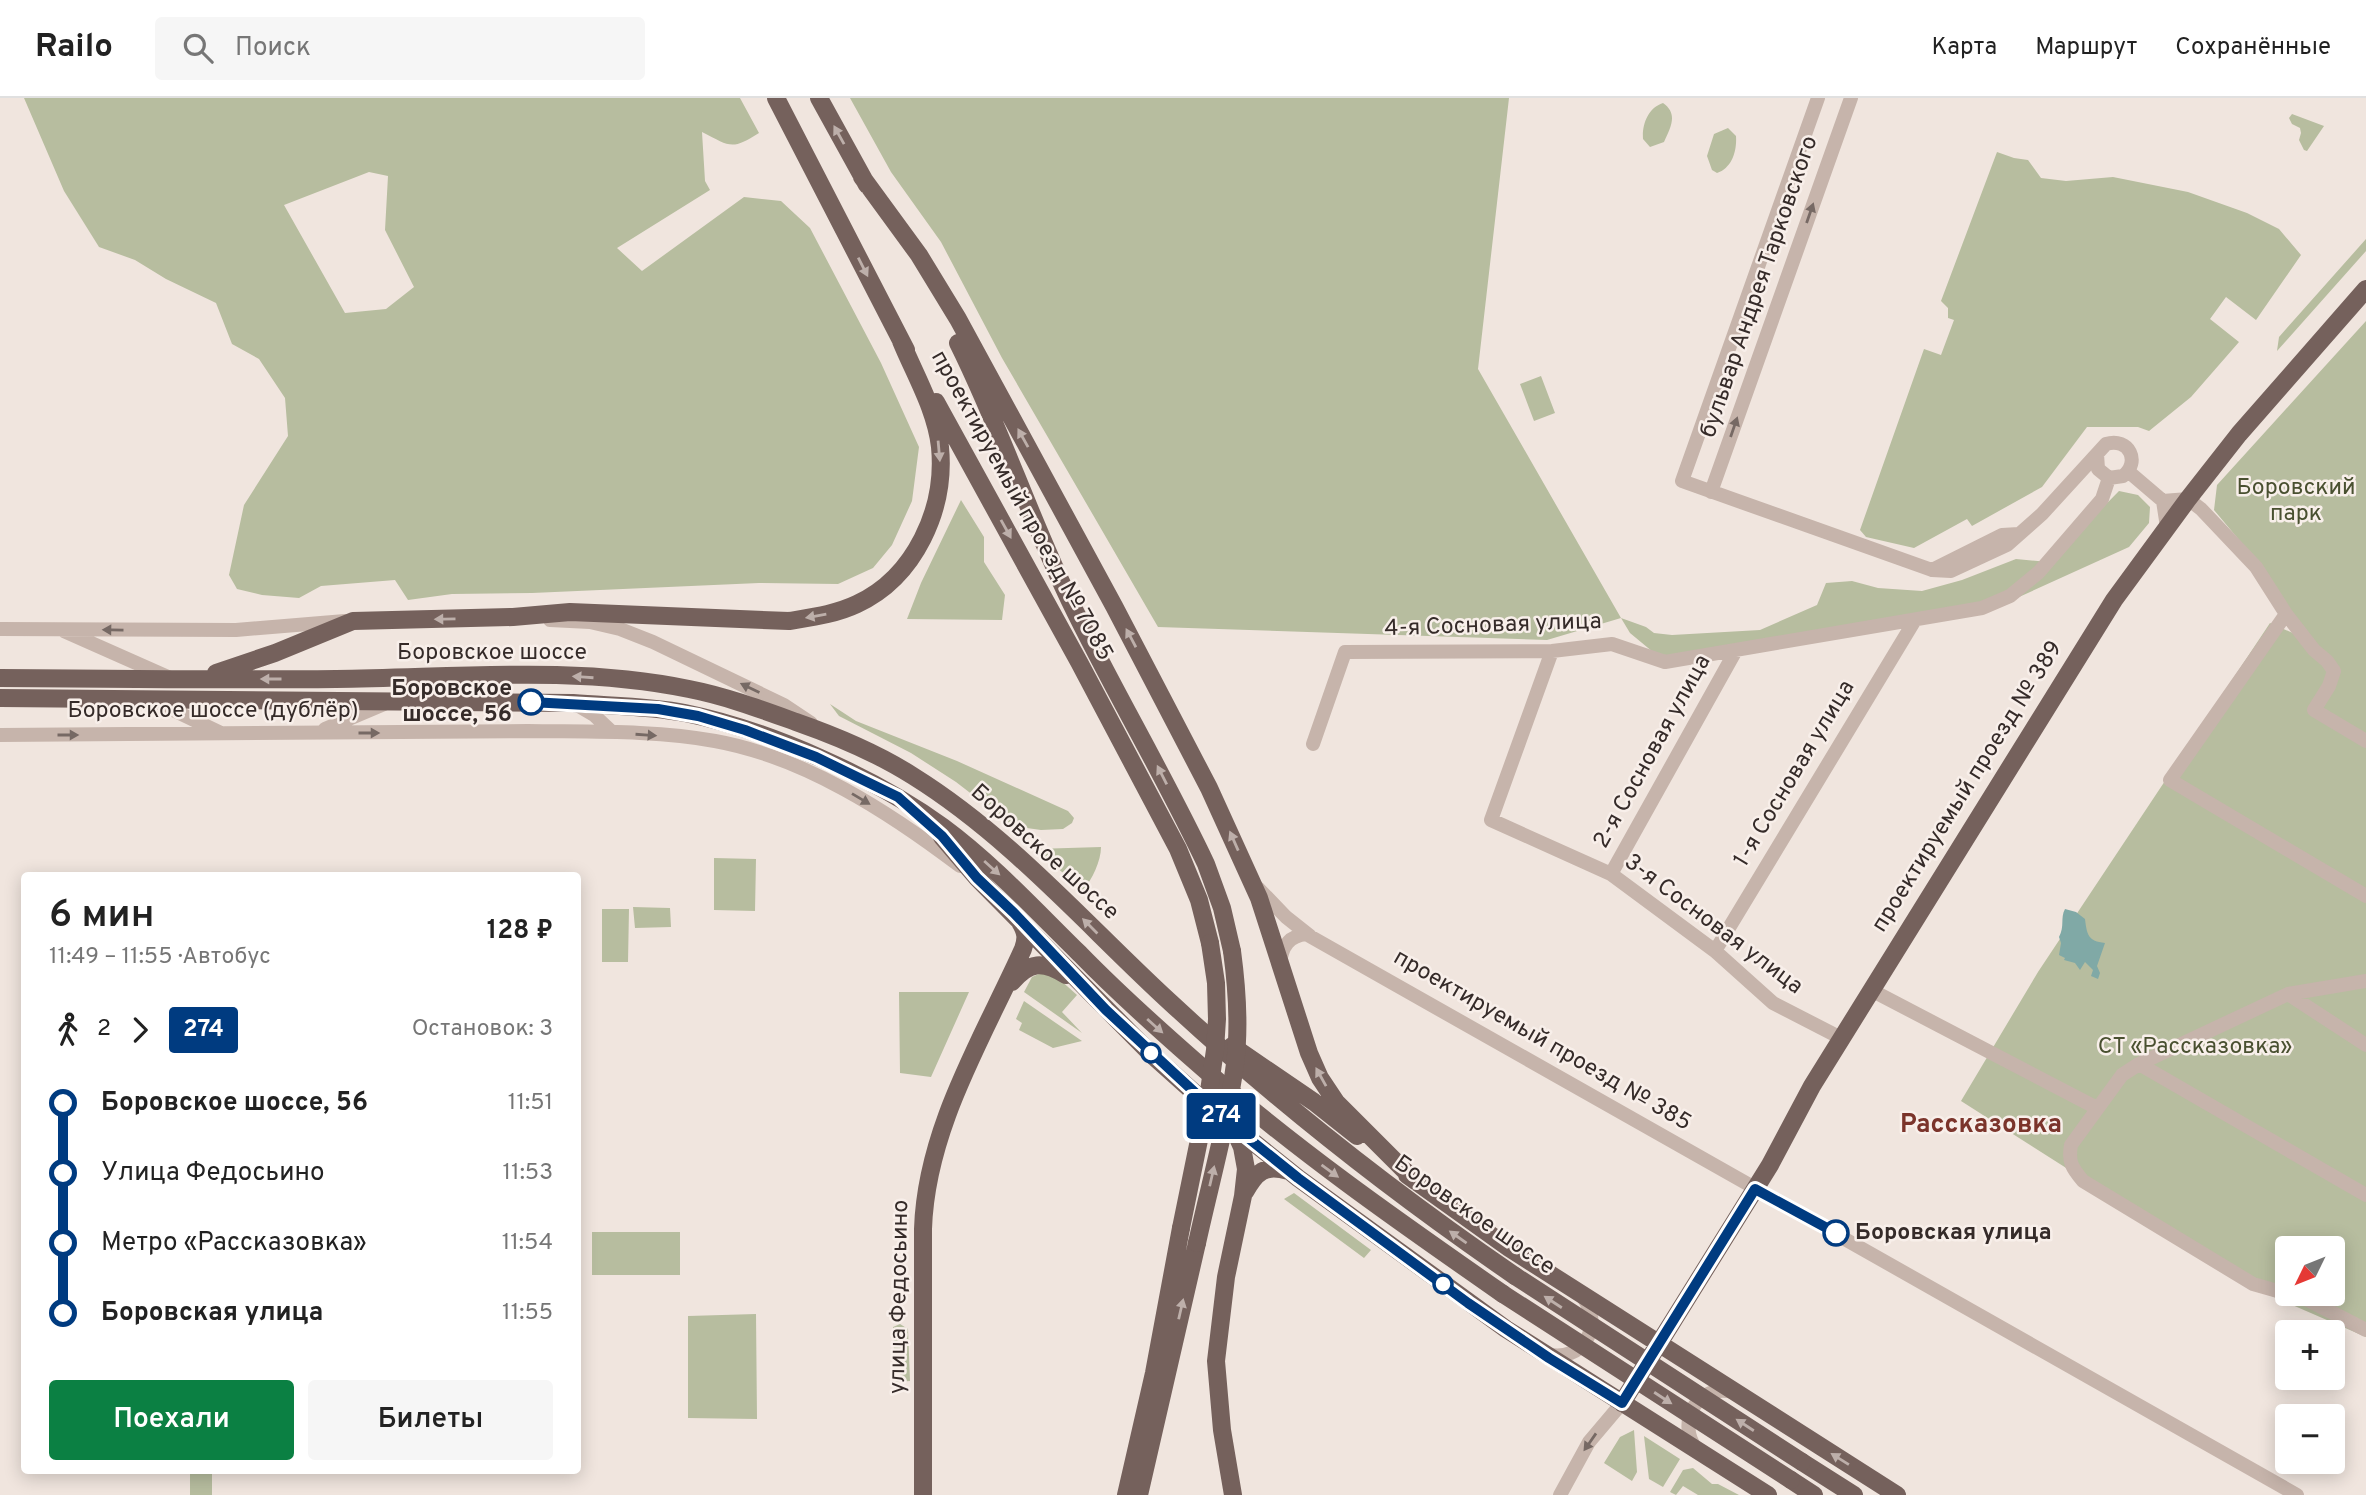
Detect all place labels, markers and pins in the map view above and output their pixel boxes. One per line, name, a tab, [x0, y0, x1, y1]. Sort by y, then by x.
place label: Боровское шоссе, 56	[391, 675, 512, 730]
marker: Боровское шоссе, 56	[518, 689, 544, 715]
unlabelled marker	[1141, 1043, 1161, 1063]
place label: Боровская улица	[1855, 1219, 2052, 1248]
marker: Боровская улица	[1823, 1220, 1849, 1246]
unlabelled marker	[1433, 1274, 1453, 1294]

